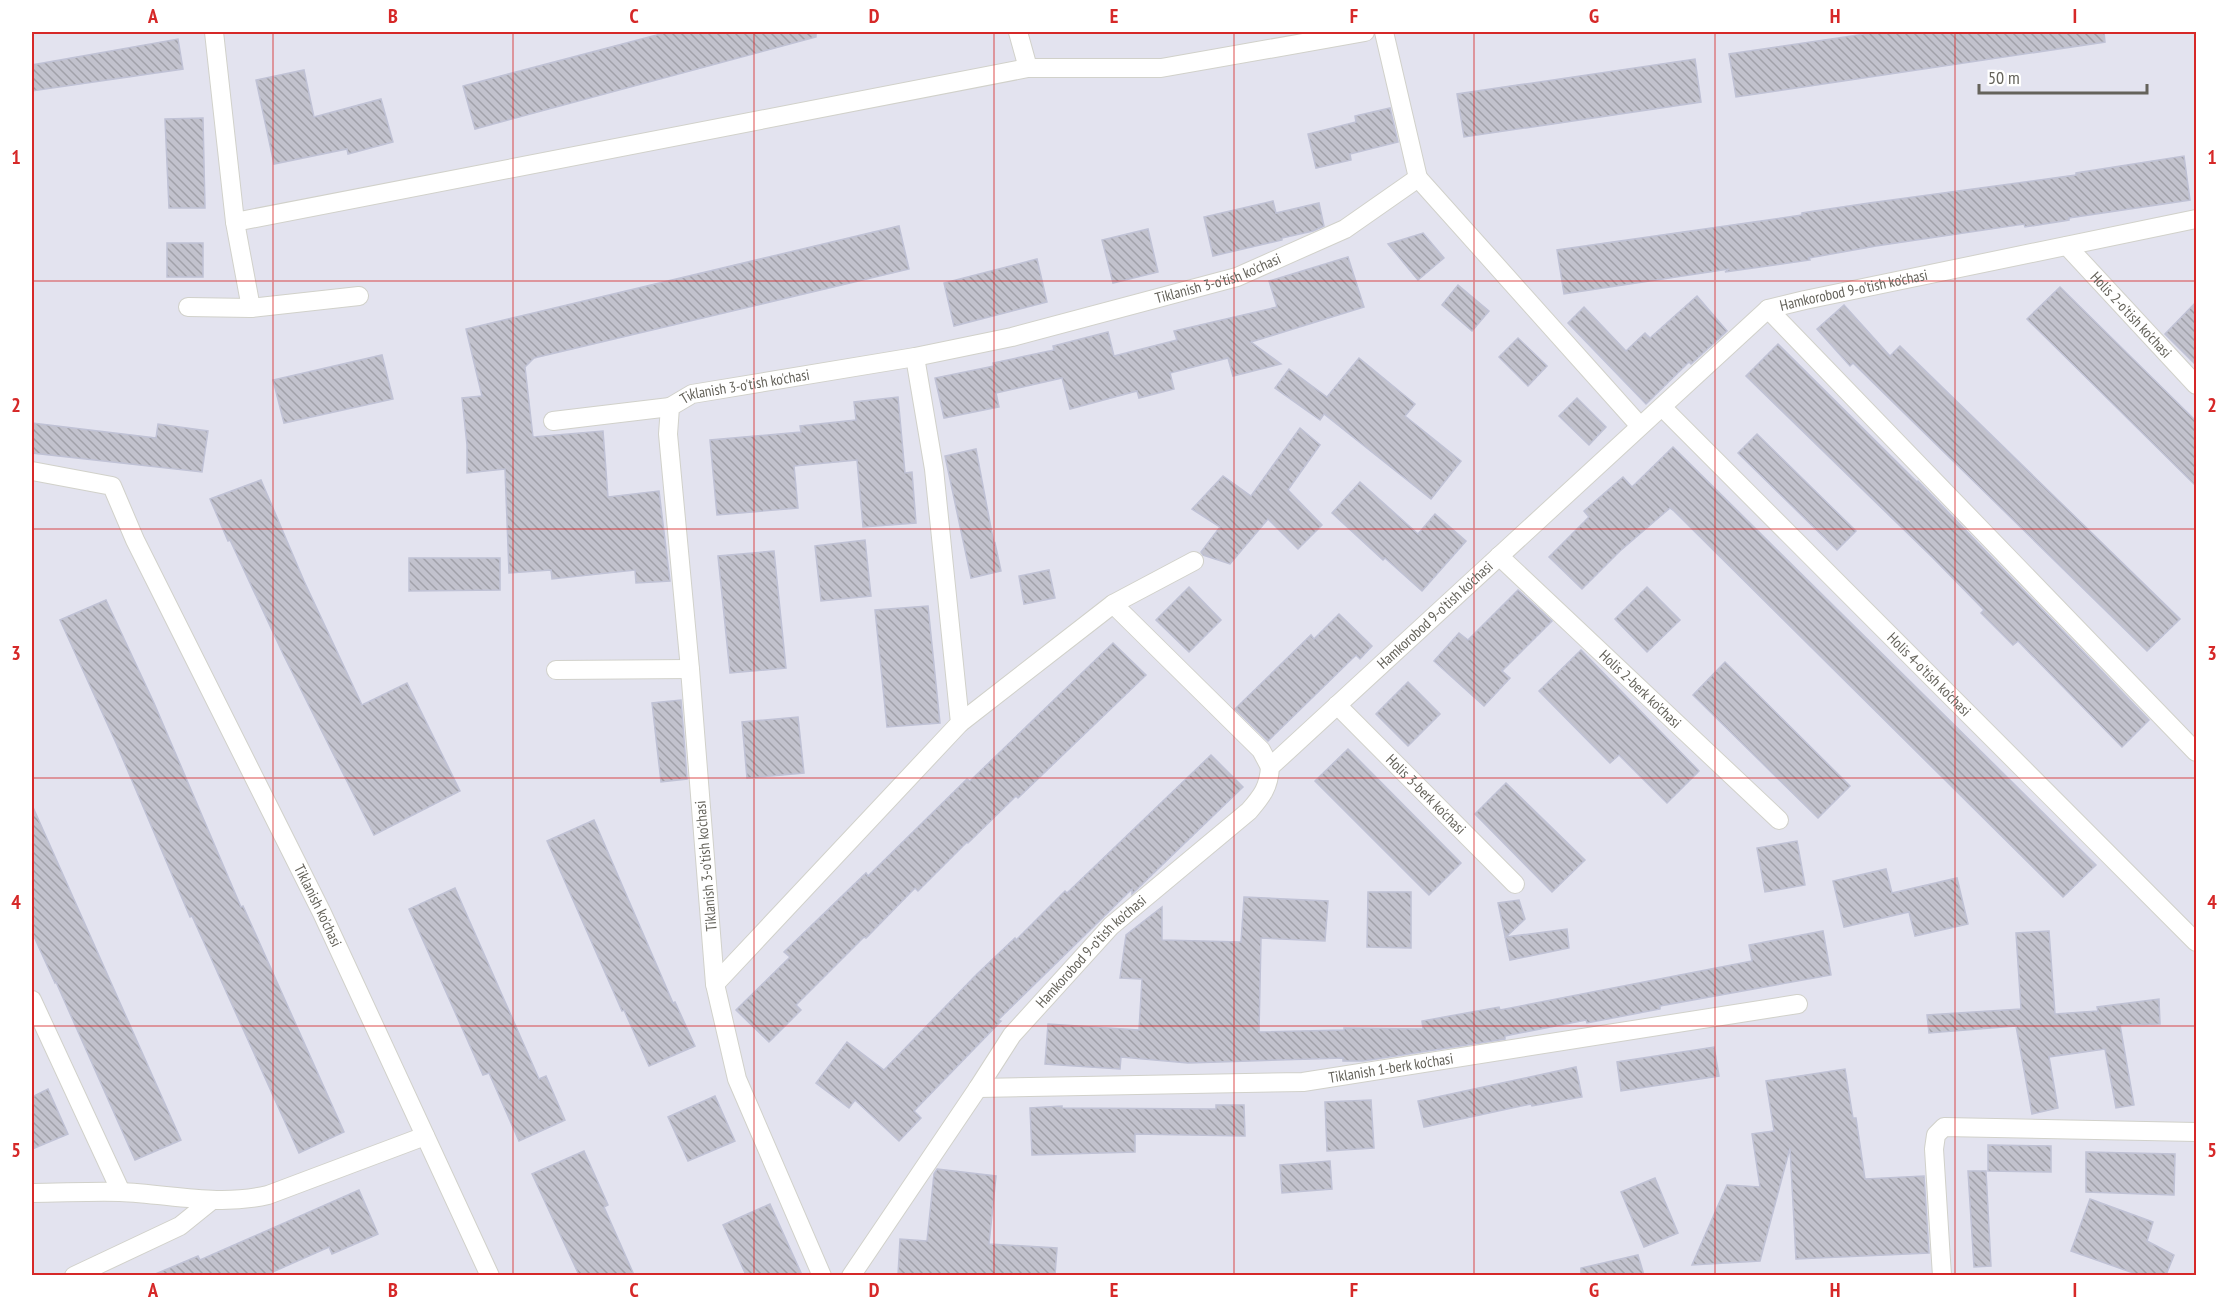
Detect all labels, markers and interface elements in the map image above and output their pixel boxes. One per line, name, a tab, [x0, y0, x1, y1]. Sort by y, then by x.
text: A	[147, 3, 159, 29]
text: B	[388, 3, 398, 29]
text: C	[629, 3, 639, 29]
text: D	[869, 3, 880, 29]
text: E	[1110, 3, 1118, 29]
text: F	[1350, 3, 1358, 29]
text: G	[1589, 3, 1599, 29]
text: H	[1830, 3, 1840, 29]
text: I	[2073, 3, 2077, 29]
scale bar	[1979, 57, 2147, 95]
text: 50 m	[1988, 66, 2020, 89]
text: 1	[11, 144, 21, 170]
text: 1	[2207, 144, 2217, 170]
street label: Tiklanish 3-o'tish ko'chasi	[1153, 249, 1284, 307]
street label: Hamkorobod 9-o'tish ko'chasi	[1778, 265, 1929, 315]
street label: Holis 2-o'tish ko'chasi	[2087, 267, 2176, 362]
street label: Tiklanish 3-o'tish ko'chasi	[676, 365, 811, 408]
text: 2	[11, 392, 21, 418]
text: 2	[2207, 392, 2217, 418]
street label: Hamkorobod 9-o'tish ko'chasi	[1373, 557, 1497, 673]
street label: Holis 4-o'tish ko'chasi	[1884, 628, 1975, 720]
text: 3	[11, 640, 21, 666]
text: 3	[2207, 640, 2217, 666]
street label: Holis 2-berk ko'chasi	[1596, 646, 1685, 732]
street label: Holis 3-berk ko'chasi	[1382, 750, 1470, 838]
street label: Tiklanish 3-o'tish ko'chasi	[690, 800, 721, 932]
street label: Tiklanish ko'chasi	[290, 861, 346, 950]
text: 4	[11, 889, 21, 915]
text: 4	[2207, 889, 2217, 915]
street label: Hamkorobod 9-o'tish ko'chasi	[1031, 891, 1150, 1012]
street label: Tiklanish 1-berk ko'chasi	[1327, 1048, 1454, 1087]
text: 5	[11, 1137, 21, 1163]
text: 5	[2207, 1137, 2217, 1163]
text: A	[147, 1277, 159, 1303]
text: B	[388, 1277, 398, 1303]
text: C	[629, 1277, 639, 1303]
text: D	[869, 1277, 880, 1303]
text: E	[1110, 1277, 1118, 1303]
text: F	[1350, 1277, 1358, 1303]
text: G	[1589, 1277, 1599, 1303]
text: H	[1830, 1277, 1840, 1303]
text: I	[2073, 1277, 2077, 1303]

